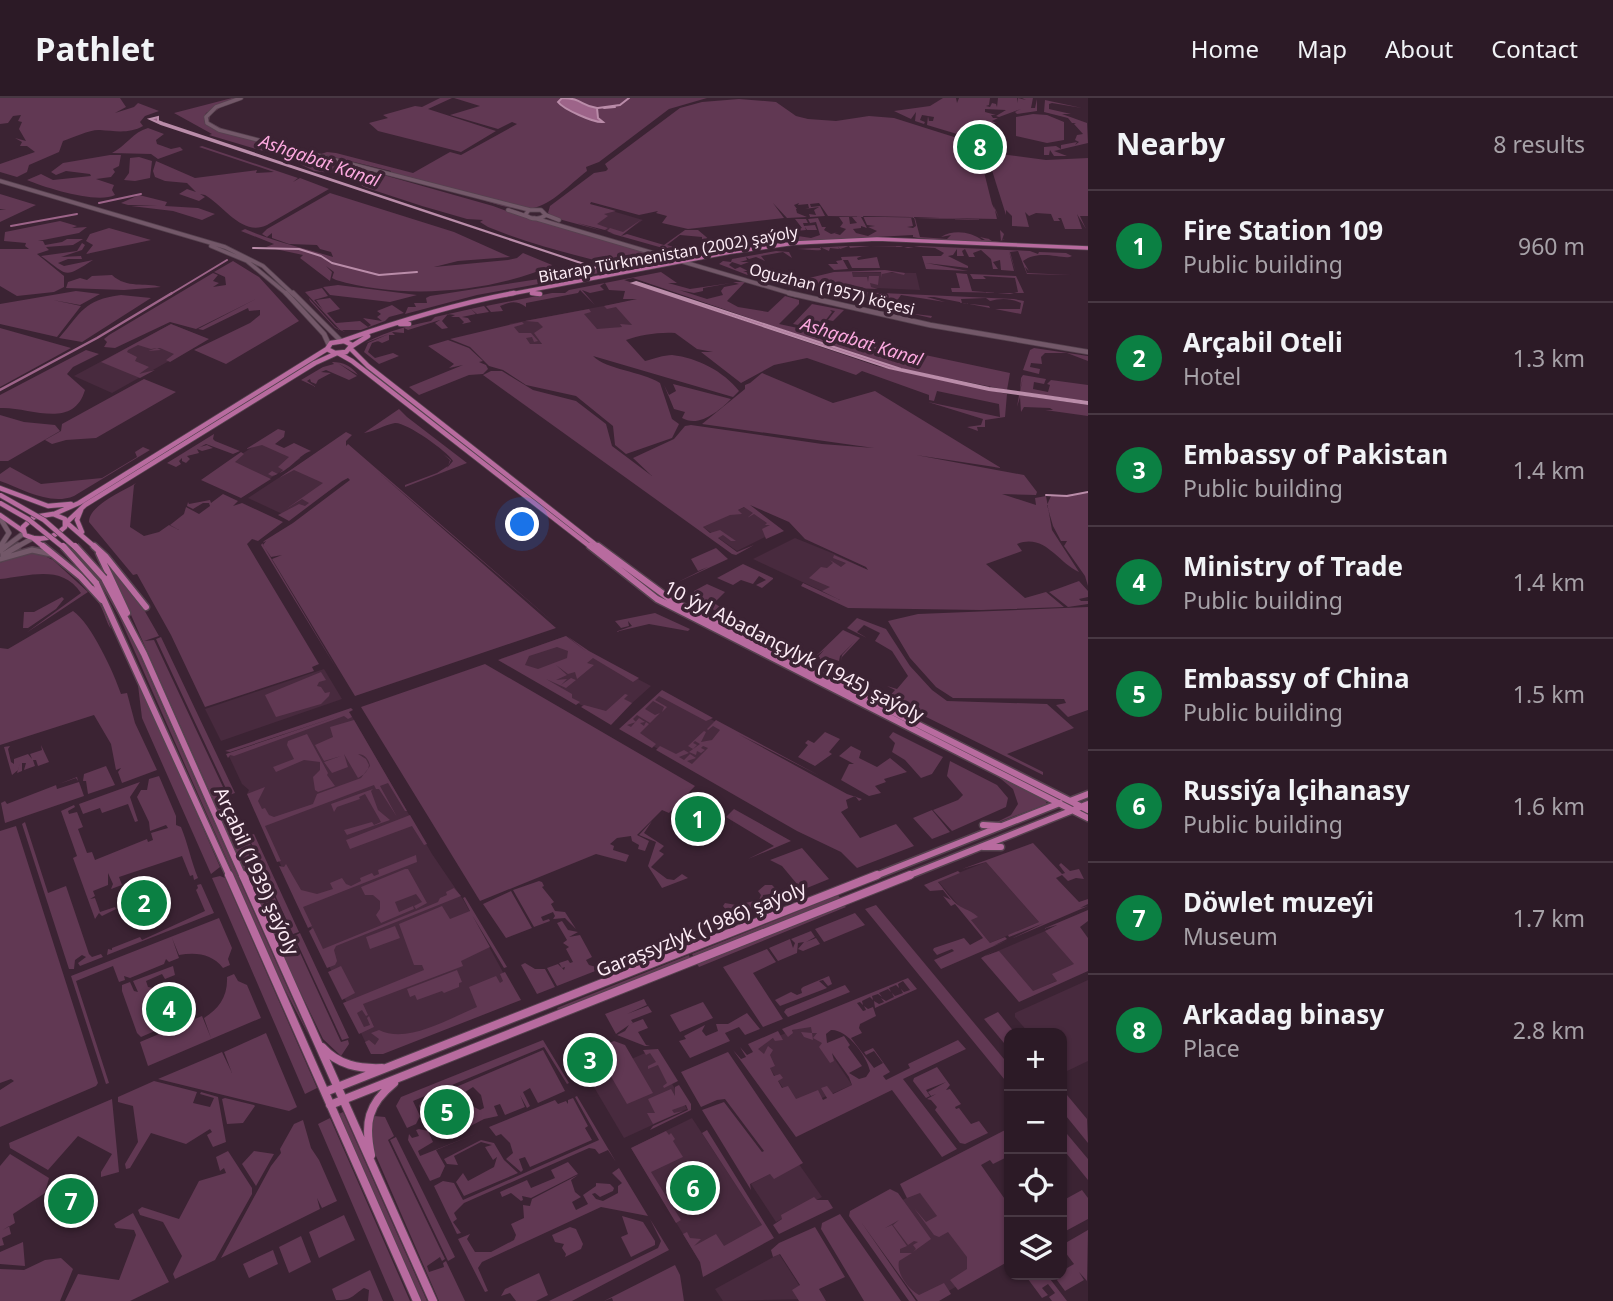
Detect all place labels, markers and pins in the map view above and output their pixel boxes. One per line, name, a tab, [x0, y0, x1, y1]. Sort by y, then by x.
pin: 8	[957, 121, 1003, 173]
pin: 1	[675, 793, 721, 845]
pin: 2	[121, 877, 167, 929]
pin: 4	[146, 983, 192, 1035]
pin: 3	[567, 1034, 613, 1086]
pin: 5	[424, 1086, 470, 1138]
pin: 6	[670, 1162, 716, 1214]
pin: 7	[48, 1175, 94, 1227]

